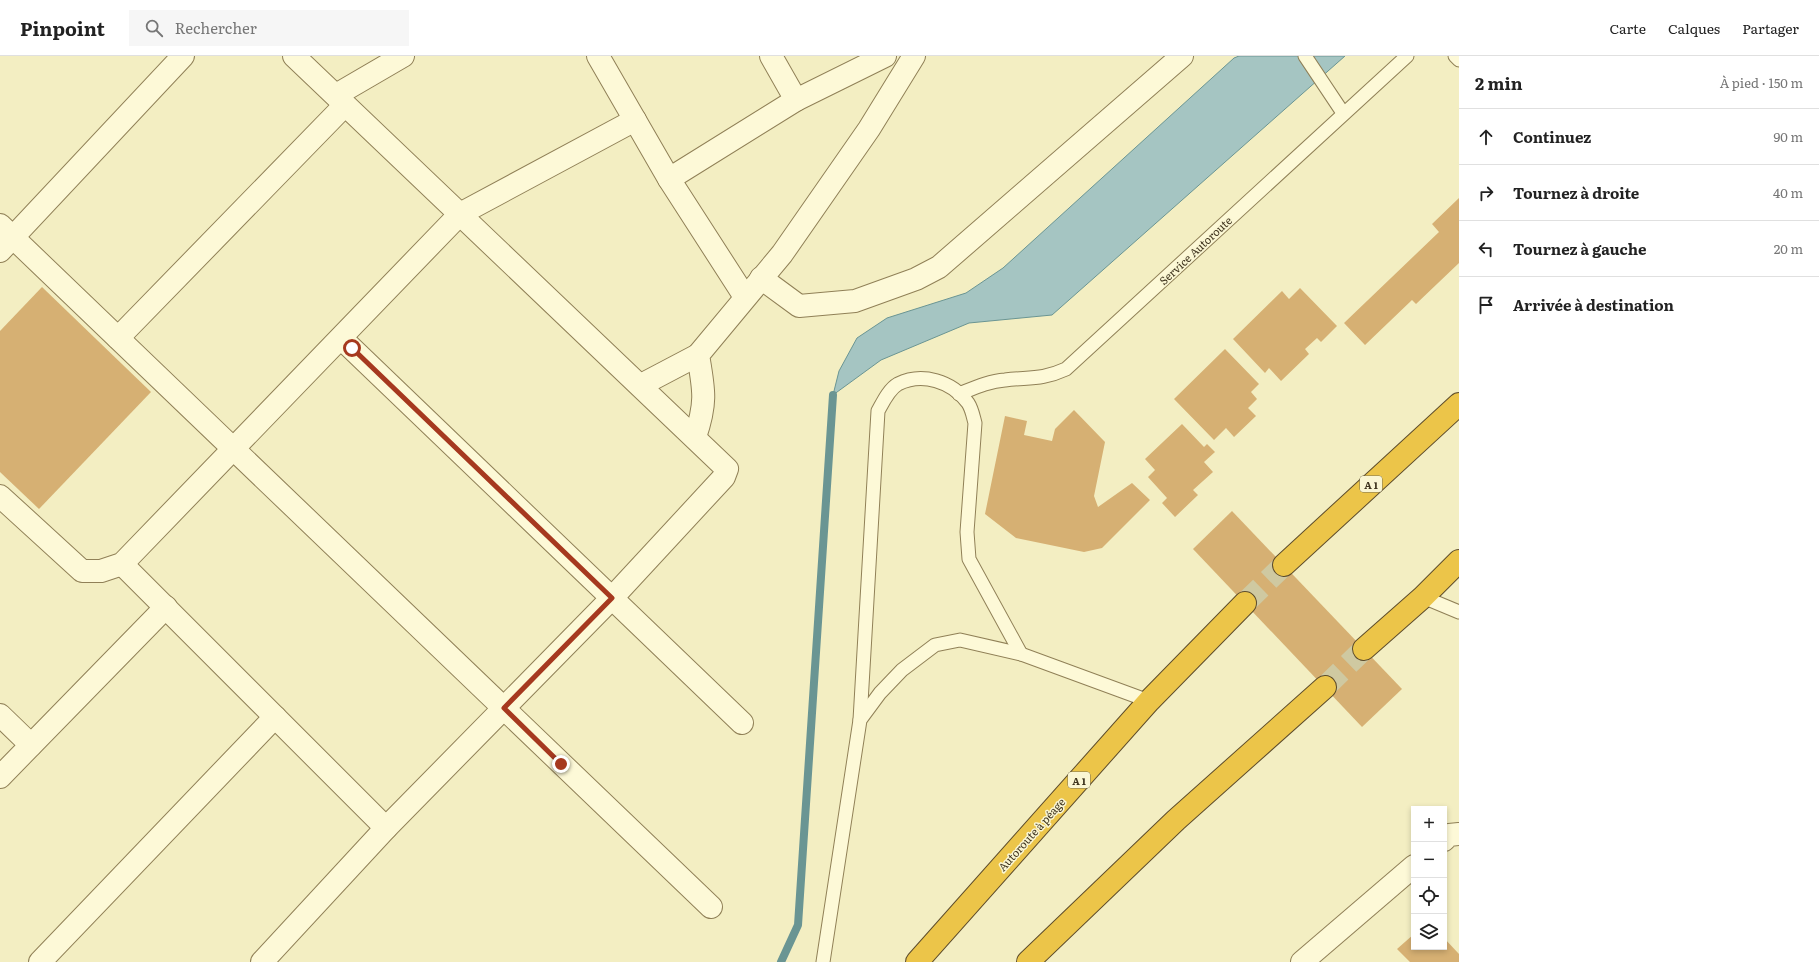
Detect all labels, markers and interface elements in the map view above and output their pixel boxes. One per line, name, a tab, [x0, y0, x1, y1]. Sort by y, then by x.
search box	[129, 10, 409, 46]
text: Pinpoint	[20, 14, 105, 42]
text: Rechercher	[175, 16, 257, 39]
icon: search	[143, 17, 165, 39]
text: Carte	[1609, 18, 1646, 38]
text: Calques	[1668, 18, 1720, 38]
text: Partager	[1742, 18, 1799, 38]
text: 2 min	[1475, 70, 1523, 95]
text: À pied · 150 m	[1720, 73, 1803, 92]
text: Continuez	[1513, 125, 1591, 148]
icon: ahead	[1475, 126, 1497, 148]
text: 90 m	[1773, 127, 1803, 146]
text: Tournez à droite	[1513, 181, 1639, 204]
icon: right	[1475, 182, 1497, 204]
text: 40 m	[1773, 183, 1803, 202]
street label: Service Autoroute	[1155, 212, 1235, 288]
text: Tournez à gauche	[1513, 237, 1646, 260]
icon: left	[1475, 238, 1497, 260]
text: 20 m	[1774, 239, 1803, 258]
text: Arrivée à destination	[1513, 293, 1674, 316]
icon: arrive	[1475, 294, 1497, 316]
route start	[343, 339, 361, 357]
road number: A 1	[1360, 476, 1382, 492]
route end	[552, 755, 570, 773]
road number: A 1	[1068, 772, 1090, 788]
street label: Autoroute à péage	[994, 794, 1068, 874]
map controls	[1411, 806, 1447, 950]
button: +	[1411, 806, 1447, 842]
button: −	[1411, 842, 1447, 878]
button: locate	[1411, 878, 1447, 914]
button: layers	[1411, 914, 1447, 950]

